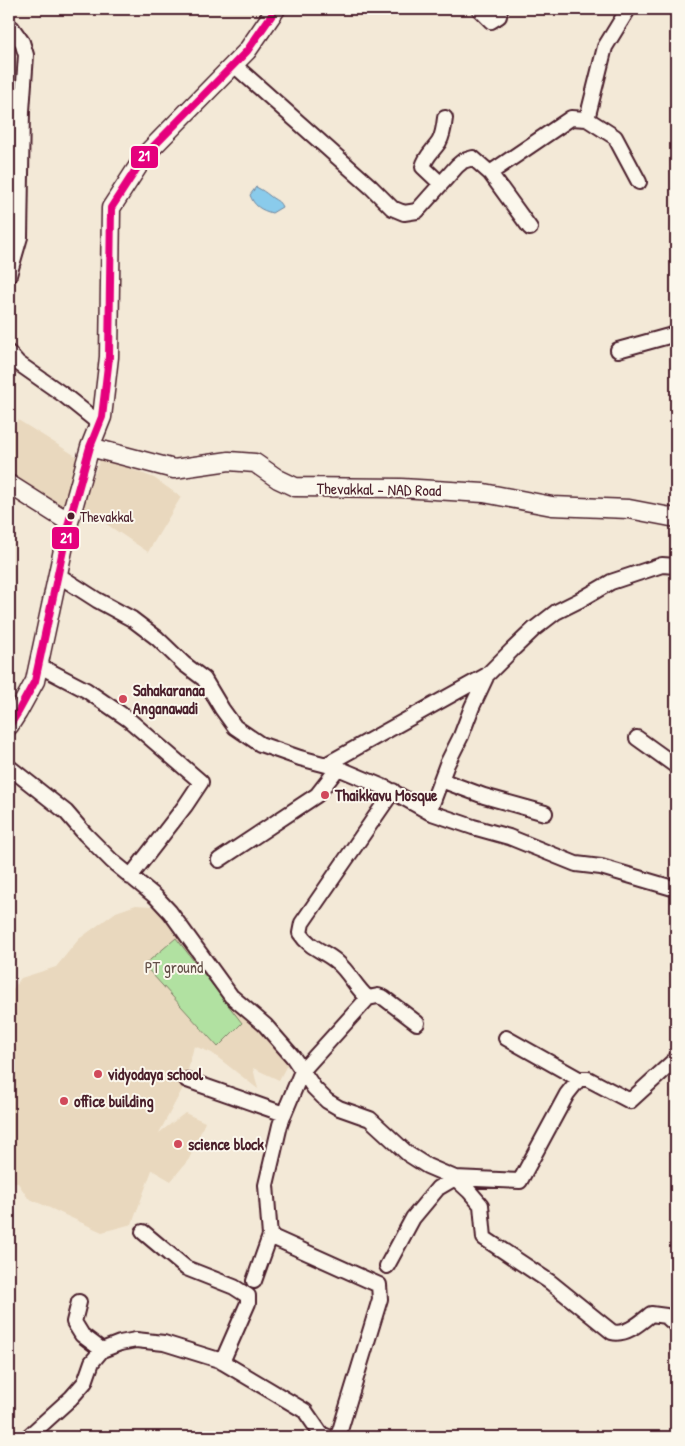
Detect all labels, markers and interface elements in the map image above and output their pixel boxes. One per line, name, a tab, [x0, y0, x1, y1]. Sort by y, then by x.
line badge: 21	[130, 145, 159, 169]
text: 21	[138, 146, 150, 165]
street label: Thevakkal - NAD Road	[316, 477, 442, 501]
place label: Thevakkal	[80, 506, 134, 527]
marker: Thevakkal	[66, 511, 76, 521]
line badge: 21	[51, 526, 80, 550]
text: 21	[60, 528, 72, 547]
place label: Sahakaranaa Anganawadi	[133, 679, 205, 720]
marker: Sahakaranaa Anganawadi	[117, 693, 129, 705]
place label: Thaikkavu Mosque	[334, 784, 438, 807]
marker: Thaikkavu Mosque	[319, 789, 331, 801]
park label: PT ground	[145, 956, 203, 978]
place label: vidyodaya school	[107, 1063, 204, 1086]
marker: vidyodaya school	[92, 1068, 104, 1080]
place label: office building	[74, 1090, 154, 1113]
marker: office building	[58, 1095, 70, 1107]
place label: science block	[188, 1133, 264, 1155]
marker: science block	[172, 1138, 184, 1150]

